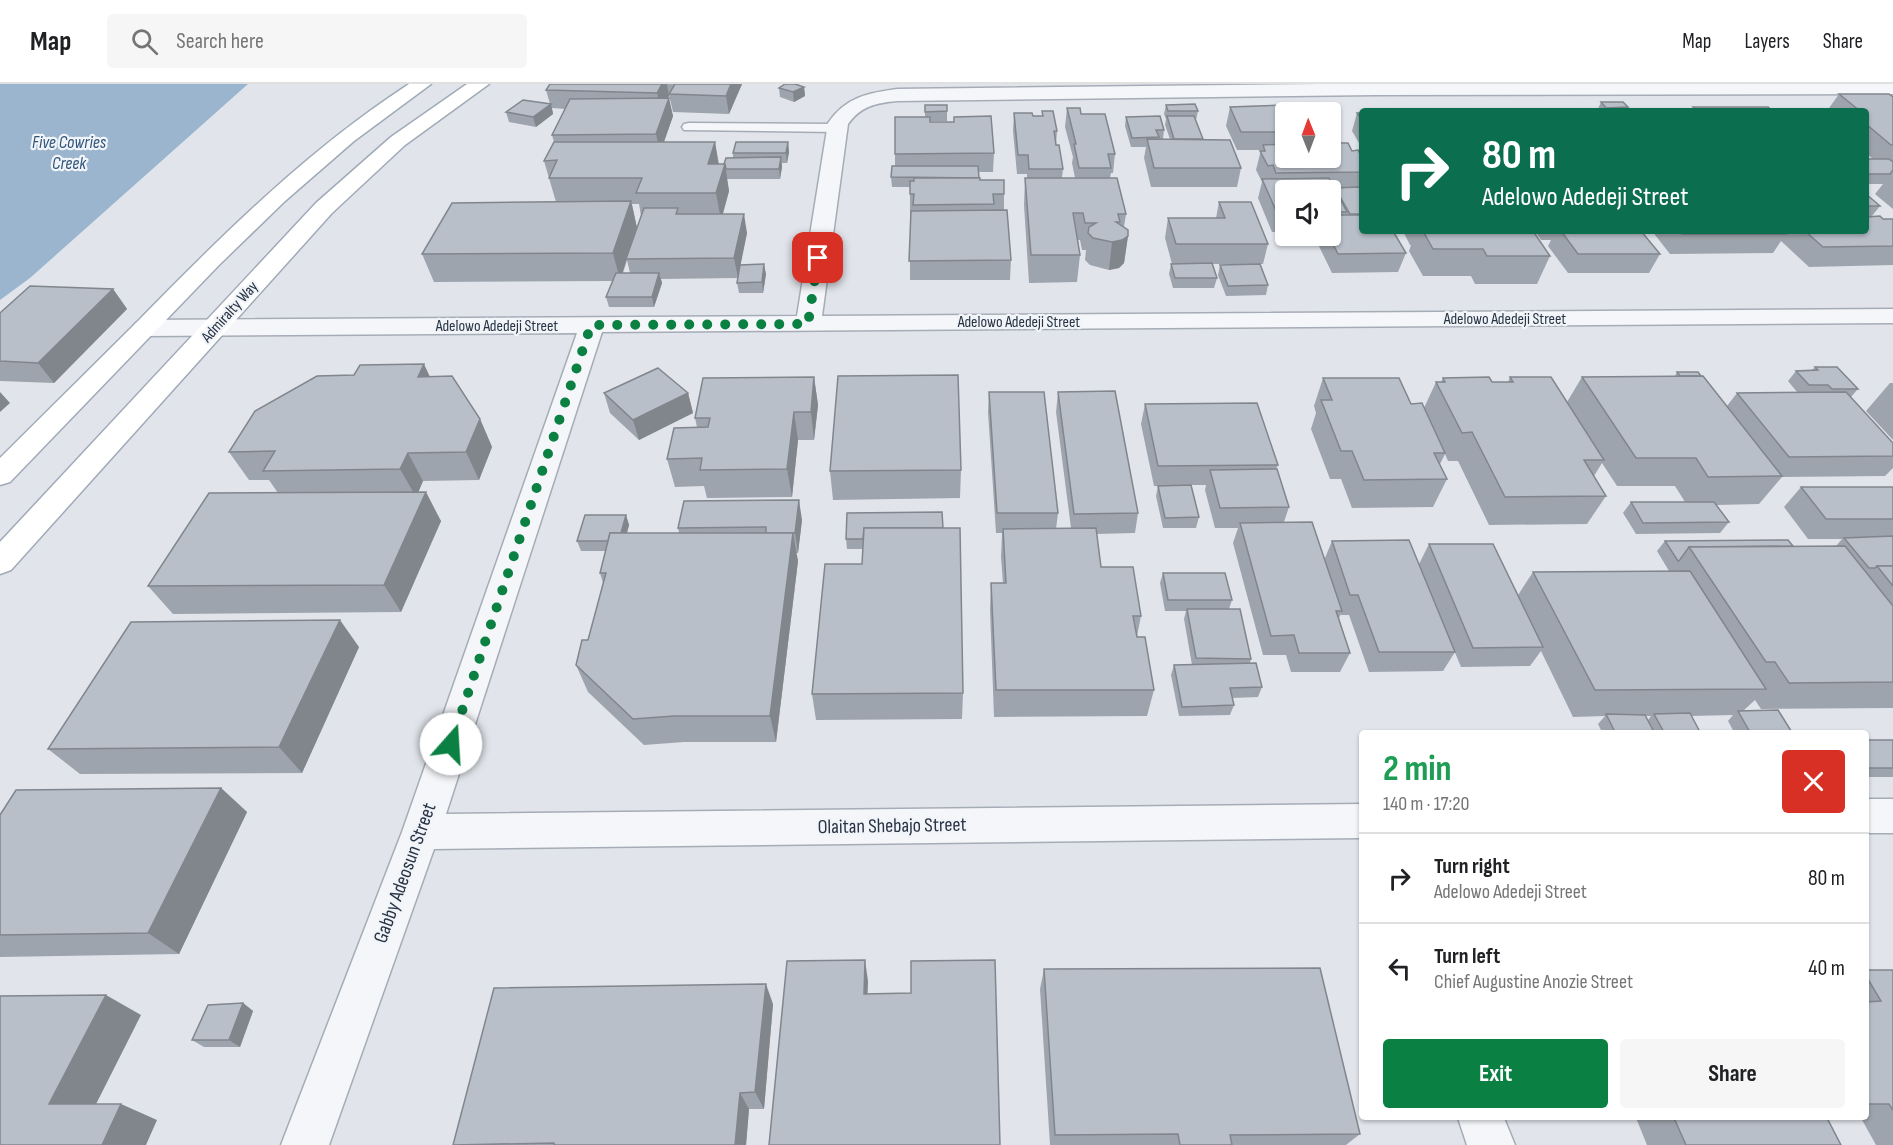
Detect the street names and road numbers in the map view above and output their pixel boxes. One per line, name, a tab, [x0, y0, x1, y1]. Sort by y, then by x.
street label: Admiralty Way	[197, 277, 262, 347]
street label: Adelowo Adedeji Street	[1443, 310, 1566, 329]
street label: Adelowo Adedeji Street	[957, 313, 1080, 332]
street label: Adelowo Adedeji Street	[435, 317, 558, 336]
street label: Gabby Adeosun Street	[369, 800, 441, 946]
street label: Olaitan Shebajo Street	[817, 813, 967, 839]

